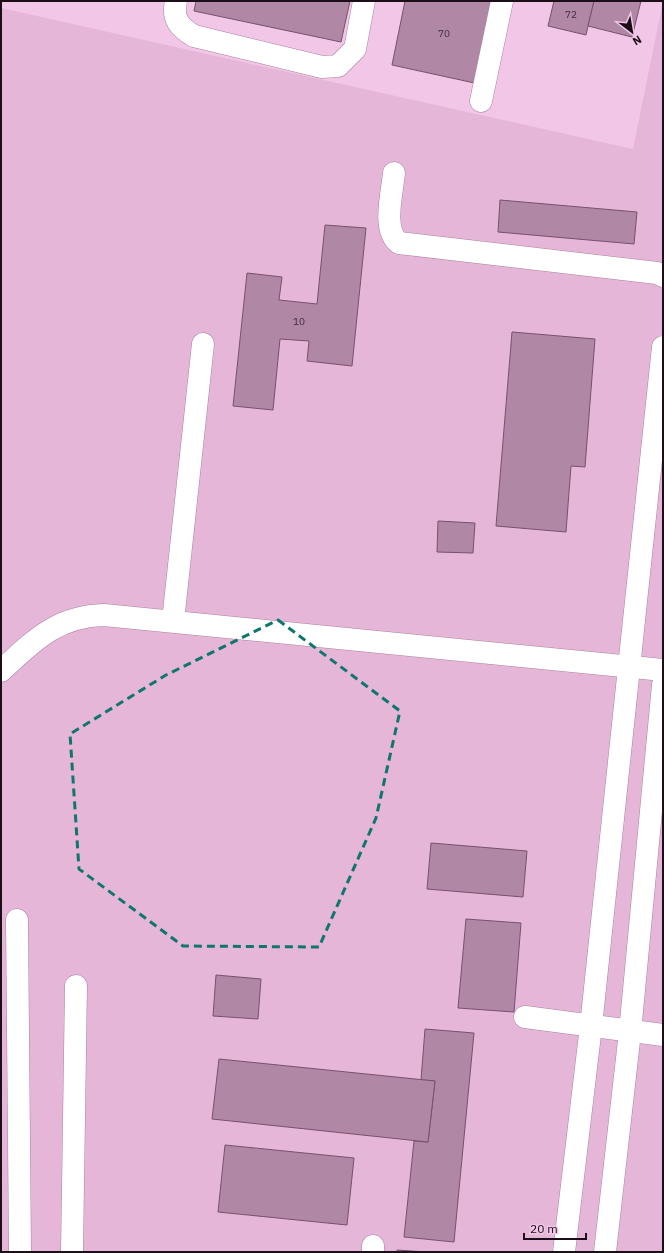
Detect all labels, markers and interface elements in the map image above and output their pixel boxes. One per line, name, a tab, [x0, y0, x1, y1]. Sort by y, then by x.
house number: 72	[565, 8, 577, 21]
north arrow	[612, 12, 652, 52]
house number: 70	[438, 27, 450, 40]
text: N	[630, 33, 644, 49]
house number: 10	[293, 315, 305, 328]
scale bar	[524, 1215, 586, 1241]
text: 20 m	[530, 1221, 558, 1236]

